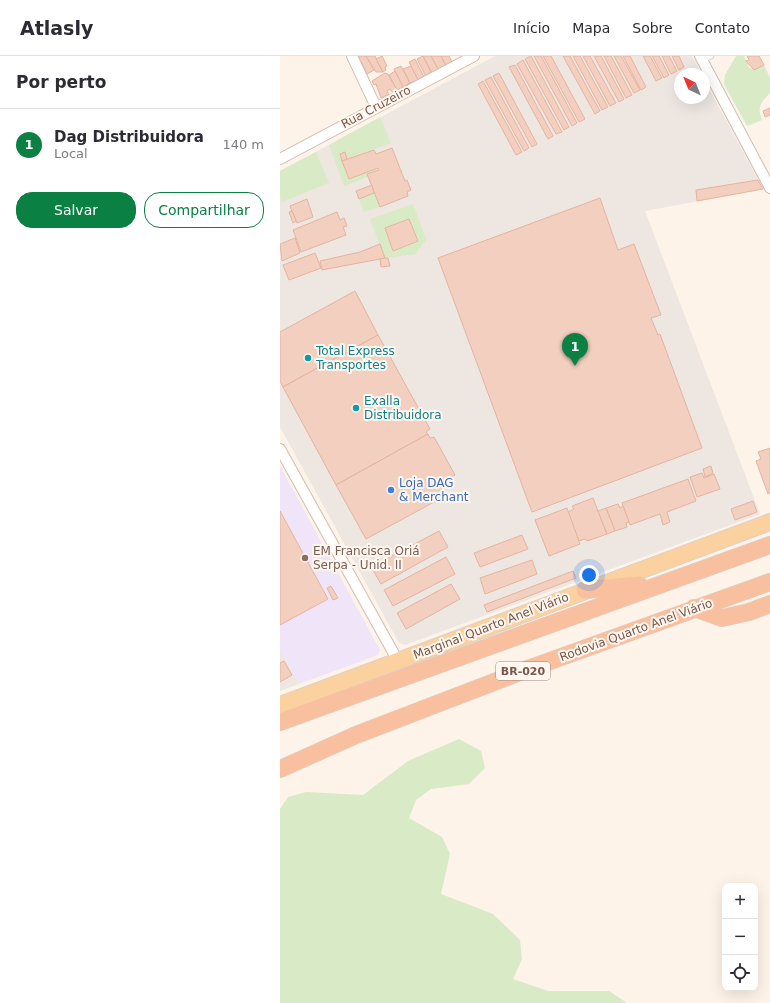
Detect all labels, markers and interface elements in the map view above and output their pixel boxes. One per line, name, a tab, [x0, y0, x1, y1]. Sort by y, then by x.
text: Atlasly	[20, 17, 93, 39]
text: Início	[513, 20, 550, 36]
text: Mapa	[572, 20, 610, 36]
text: Sobre	[632, 20, 673, 36]
text: Contato	[695, 20, 750, 36]
north arrow	[674, 68, 710, 104]
text: Por perto	[16, 72, 106, 92]
street label: Rua Cruzeiro	[339, 83, 413, 131]
text: Dag Distribuidora	[54, 128, 204, 146]
text: 1	[24, 137, 34, 152]
text: 140 m	[222, 137, 264, 152]
text: Local	[54, 146, 88, 161]
button: Salvar	[16, 192, 136, 228]
button: Compartilhar	[144, 192, 264, 228]
pin: 1	[562, 333, 588, 366]
place label: Total Express Transportes	[315, 344, 395, 372]
marker: Total Express Transportes	[303, 353, 313, 363]
place label: Exalla Distribuidora	[364, 394, 442, 422]
marker: Exalla Distribuidora	[351, 403, 361, 413]
place label: Loja DAG & Merchant	[399, 476, 469, 504]
marker: Loja DAG & Merchant	[386, 485, 396, 495]
place label: EM Francisca Oriá Serpa - Unid. II	[313, 544, 420, 572]
marker: EM Francisca Oriá Serpa - Unid. II	[300, 553, 310, 563]
your location	[579, 565, 599, 585]
street label: Marginal Quarto Anel Viário	[411, 590, 571, 662]
street label: Rodovia Quarto Anel Viário	[558, 596, 714, 664]
road number: BR-020	[496, 662, 550, 680]
map controls	[722, 883, 758, 991]
button: +	[722, 883, 758, 919]
button: −	[722, 919, 758, 955]
button: locate	[722, 955, 758, 991]

